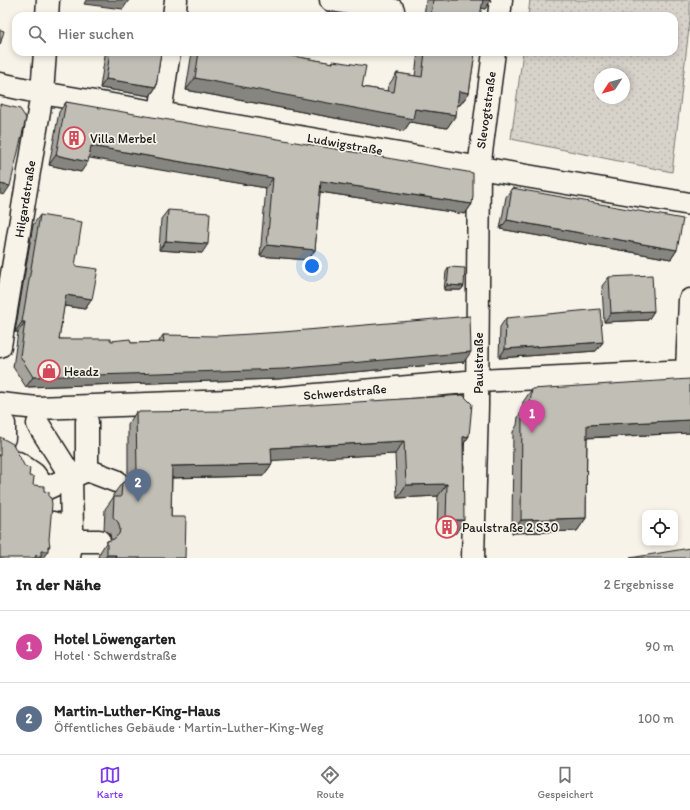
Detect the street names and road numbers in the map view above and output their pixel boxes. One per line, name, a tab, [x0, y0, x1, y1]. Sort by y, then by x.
street label: Slevogtstraße	[473, 70, 499, 150]
street label: Ludwigstraße	[306, 130, 384, 158]
street label: Hilgardstraße	[11, 159, 39, 239]
street label: Paulstraße	[471, 332, 486, 394]
street label: Schwerdstraße	[303, 381, 387, 403]

